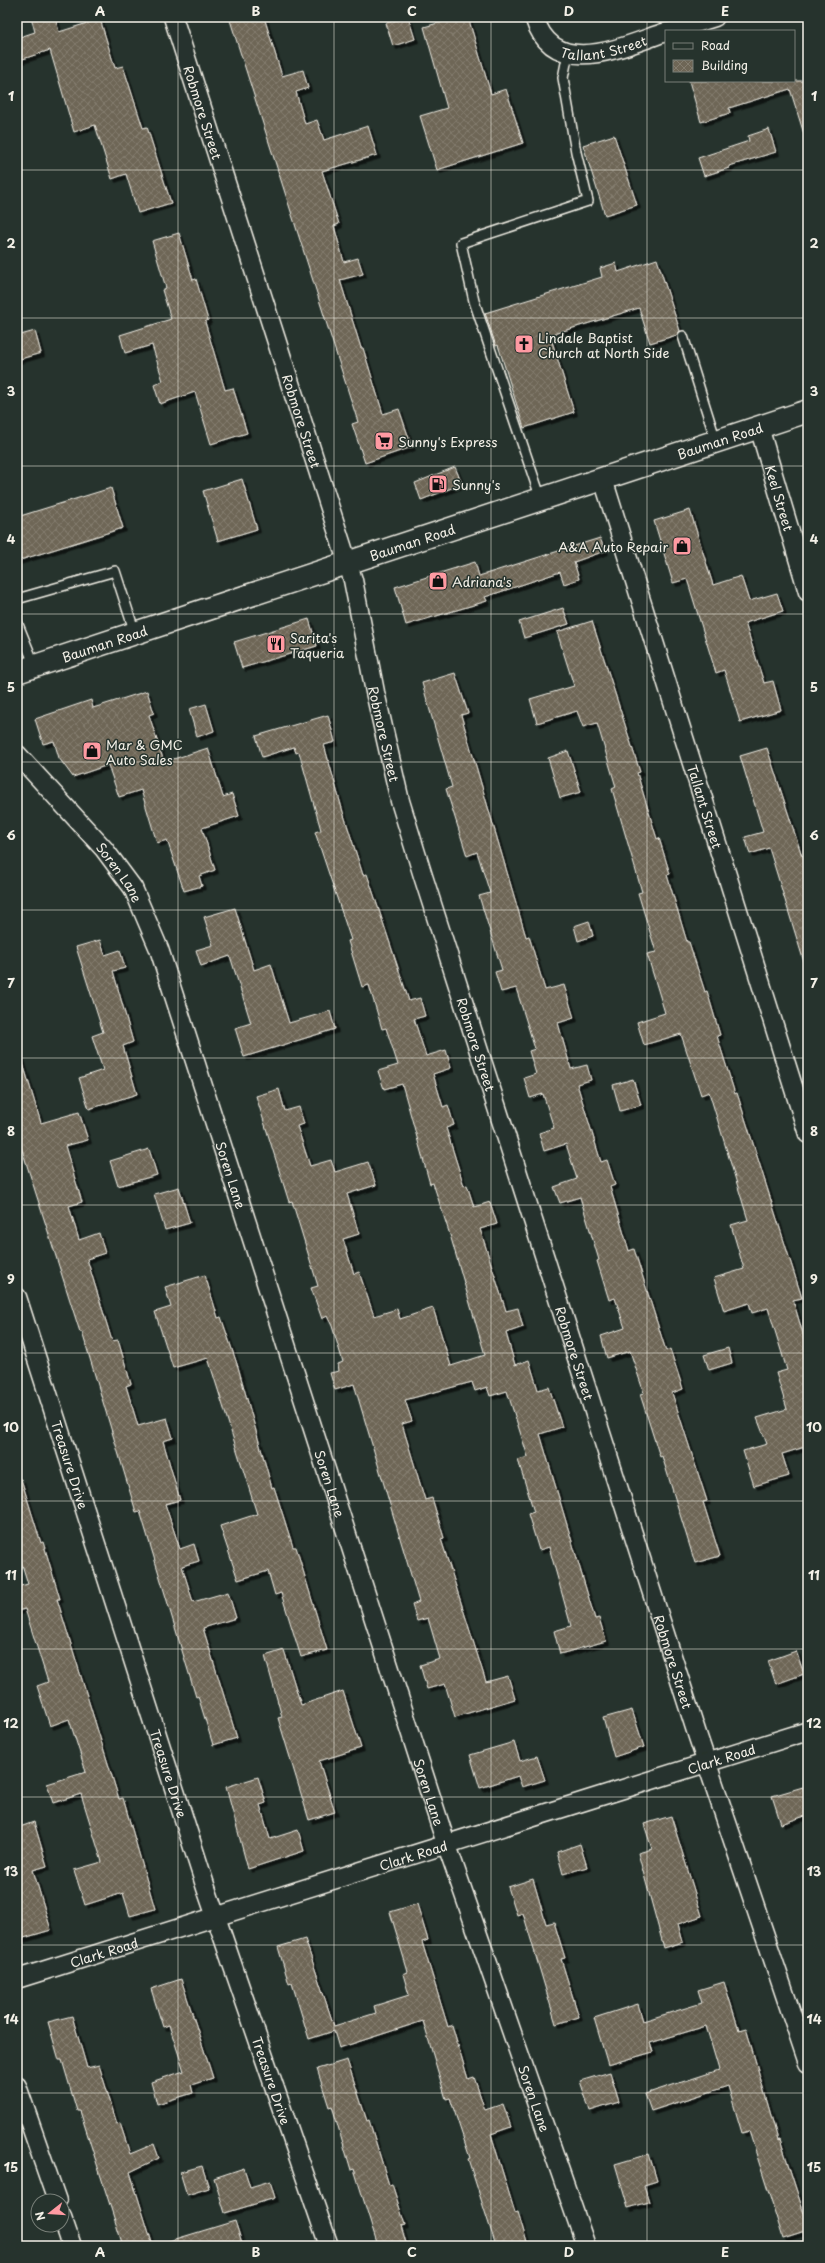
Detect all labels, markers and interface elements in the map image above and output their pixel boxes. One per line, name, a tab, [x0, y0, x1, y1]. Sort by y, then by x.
text: A	[95, 1, 105, 20]
text: B	[252, 1, 261, 20]
text: C	[407, 1, 417, 20]
text: D	[564, 1, 574, 20]
text: E	[721, 1, 729, 20]
street label: Tallant Street	[558, 30, 649, 64]
legend	[665, 30, 795, 82]
text: Road	[701, 36, 730, 54]
text: Building	[701, 56, 748, 74]
street label: Robmore Street	[180, 63, 227, 162]
text: 1	[8, 86, 14, 105]
text: 1	[811, 86, 817, 105]
text: 2	[6, 233, 16, 252]
text: 2	[809, 233, 819, 252]
place label: Lindale Baptist Church at North Side	[538, 328, 670, 362]
church icon: Lindale Baptist Church at North Side	[513, 333, 535, 355]
street label: Robmore Street	[278, 372, 326, 470]
text: 3	[7, 381, 16, 400]
text: 3	[810, 381, 819, 400]
street label: Bauman Road	[674, 417, 765, 463]
supermarket icon: Sunny's Express	[373, 430, 395, 452]
place label: Sunny's Express	[398, 432, 497, 451]
street label: Keel Street	[761, 463, 799, 533]
fuel station icon: Sunny's	[427, 473, 449, 495]
place label: Sunny's	[452, 475, 500, 494]
street label: Bauman Road	[367, 519, 458, 565]
text: 4	[7, 529, 16, 548]
text: 4	[810, 529, 819, 548]
shop icon: A&A Auto Repair	[671, 535, 693, 557]
place label: A&A Auto Repair	[558, 537, 668, 556]
shop icon: Adriana's	[427, 570, 449, 592]
place label: Adriana's	[452, 572, 512, 591]
street label: Bauman Road	[59, 620, 150, 666]
place label: Sarita's Taqueria	[290, 628, 345, 662]
restaurant icon: Sarita's Taqueria	[265, 633, 287, 655]
text: 5	[7, 677, 15, 696]
text: 5	[810, 677, 818, 696]
street label: Robmore Street	[365, 684, 405, 783]
place label: Mar & GMC Auto Sales	[106, 735, 183, 769]
shop icon: Mar & GMC Auto Sales	[81, 740, 103, 762]
street label: Tallant Street	[683, 762, 728, 851]
text: 6	[6, 825, 16, 844]
text: 6	[809, 825, 819, 844]
street label: Soren Lane	[92, 838, 147, 905]
text: 7	[7, 973, 15, 992]
text: 7	[810, 973, 818, 992]
street label: Robmore Street	[453, 995, 501, 1093]
text: 8	[7, 1121, 15, 1140]
text: 8	[810, 1121, 818, 1140]
street label: Soren Lane	[212, 1139, 251, 1211]
text: 9	[7, 1269, 15, 1288]
text: 9	[810, 1269, 818, 1288]
street label: Robmore Street	[551, 1303, 599, 1402]
text: 10	[3, 1417, 19, 1436]
text: 10	[806, 1417, 822, 1436]
street label: Treasure Drive	[48, 1418, 94, 1511]
street label: Soren Lane	[311, 1447, 350, 1520]
text: 11	[5, 1565, 17, 1584]
text: 11	[808, 1565, 820, 1584]
street label: Robmore Street	[650, 1612, 698, 1711]
text: 12	[3, 1713, 19, 1732]
text: 12	[806, 1713, 822, 1732]
street label: Treasure Drive	[146, 1726, 192, 1820]
street label: Clark Road	[685, 1739, 758, 1778]
street label: Soren Lane	[410, 1756, 449, 1828]
street label: Clark Road	[377, 1835, 449, 1874]
text: 13	[4, 1861, 19, 1880]
text: 13	[807, 1861, 822, 1880]
street label: Clark Road	[67, 1932, 140, 1971]
text: 14	[3, 2009, 19, 2028]
text: 14	[806, 2009, 822, 2028]
street label: Treasure Drive	[248, 2034, 296, 2127]
street label: Soren Lane	[514, 2062, 555, 2134]
text: 15	[4, 2157, 18, 2176]
text: 15	[807, 2157, 821, 2176]
north arrow	[30, 2193, 70, 2233]
text: N	[30, 2209, 49, 2223]
text: A	[95, 2242, 105, 2261]
text: B	[252, 2242, 261, 2261]
text: C	[407, 2242, 417, 2261]
text: D	[564, 2242, 574, 2261]
text: E	[721, 2242, 729, 2261]

